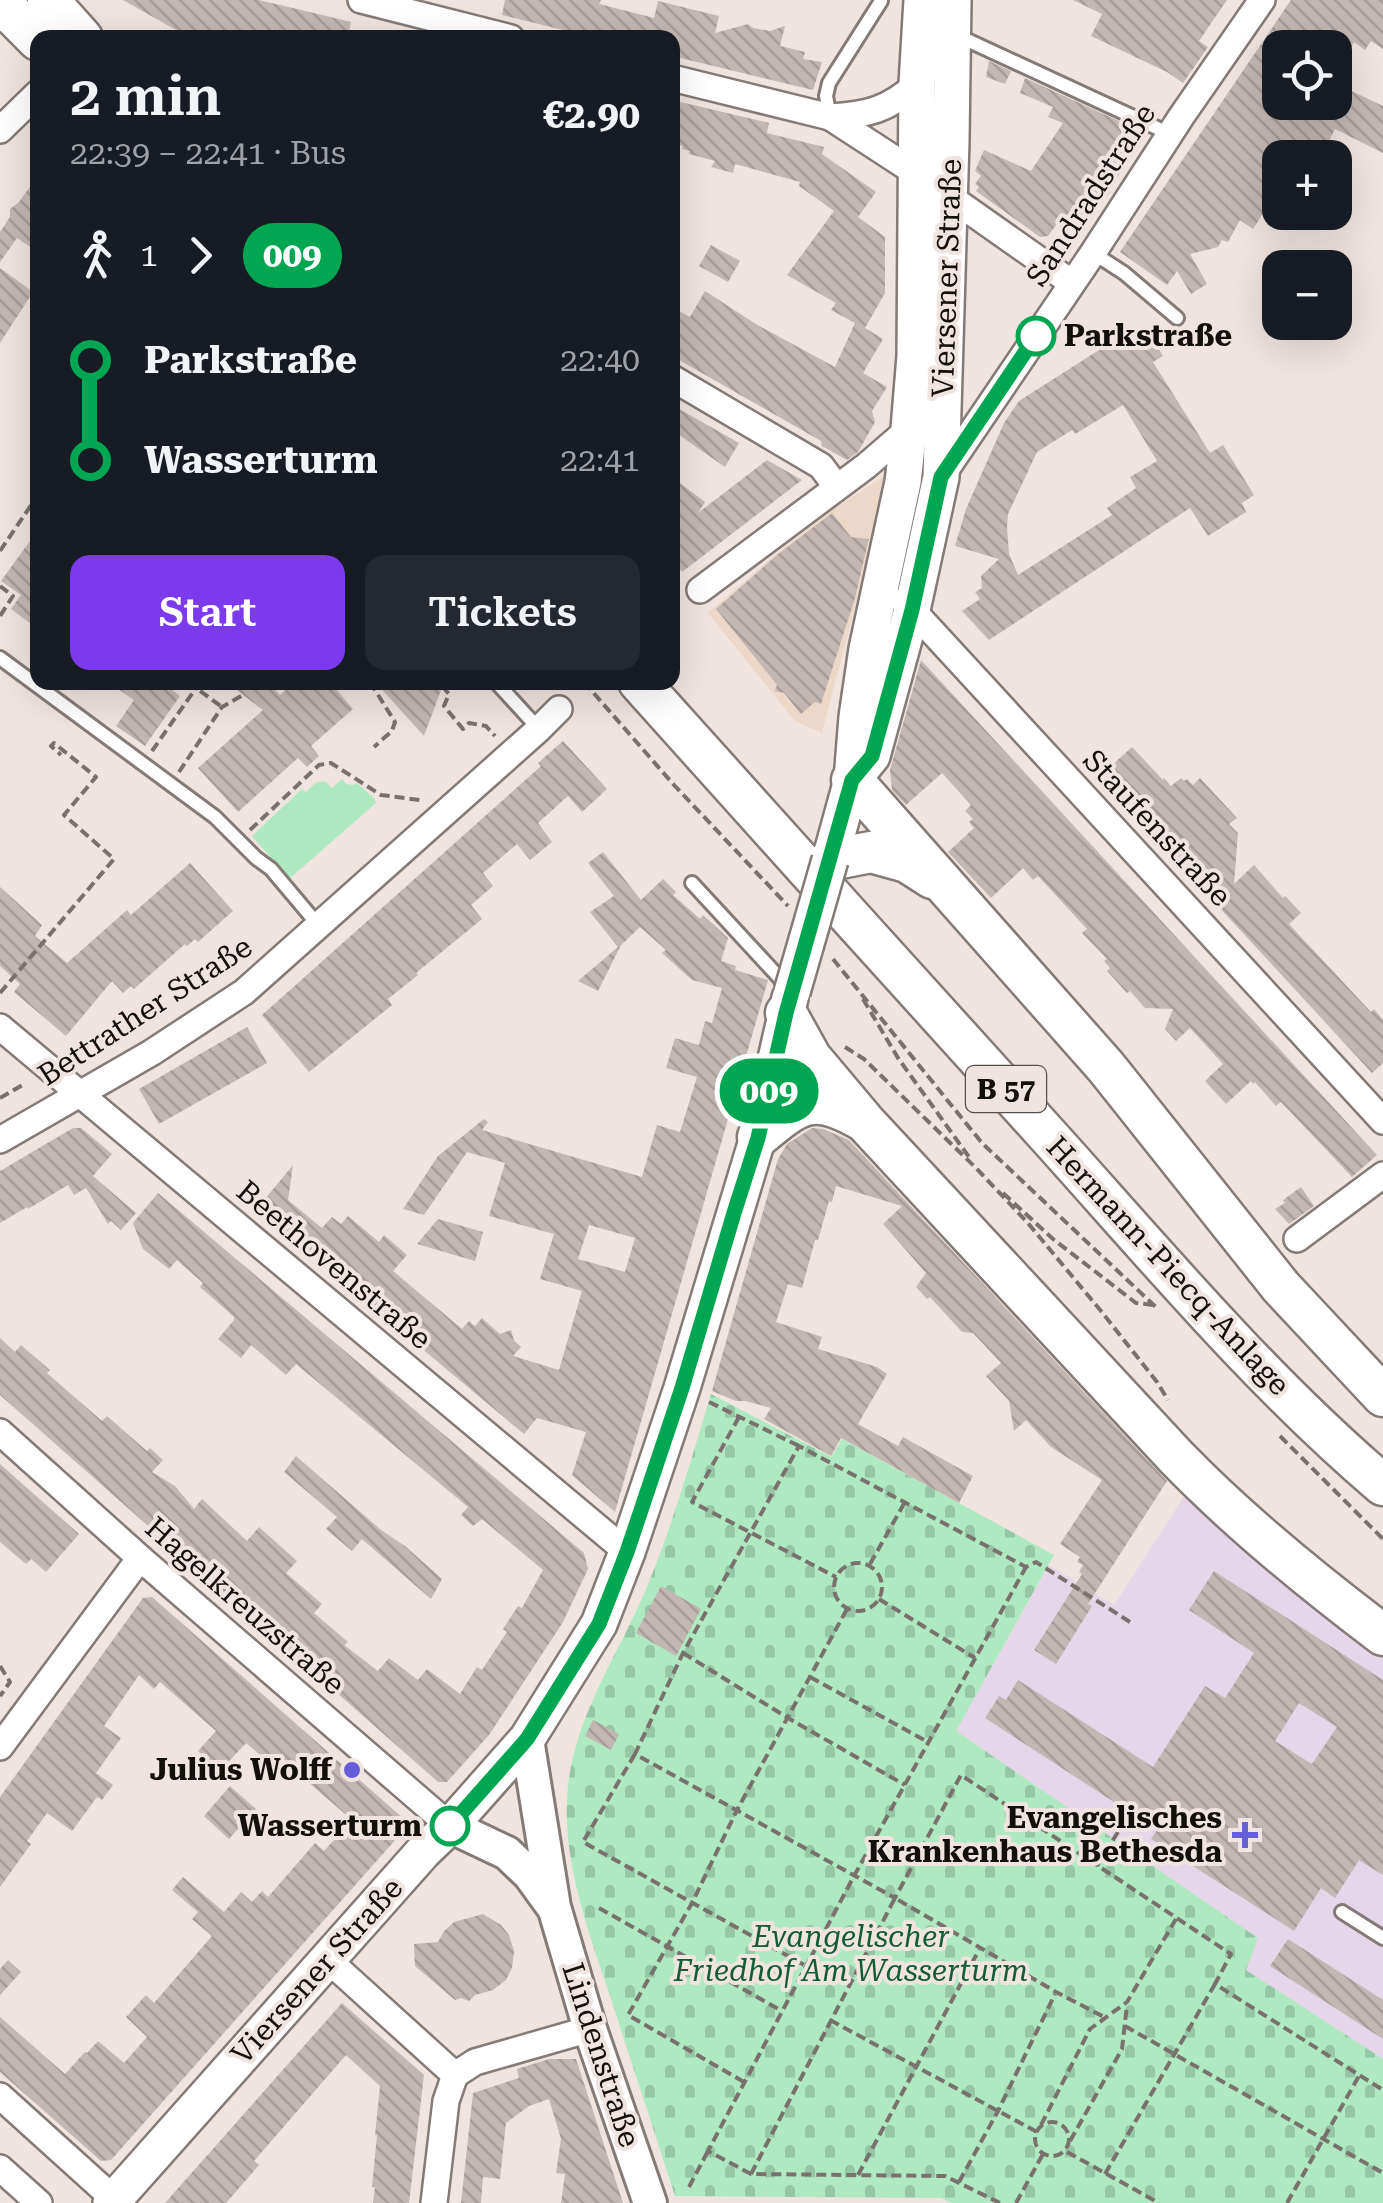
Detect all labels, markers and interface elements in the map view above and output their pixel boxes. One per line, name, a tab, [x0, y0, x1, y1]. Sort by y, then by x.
map controls	[1262, 30, 1352, 340]
button: locate	[1262, 30, 1352, 120]
text: 2 min	[70, 64, 221, 128]
text: €2.90	[543, 93, 640, 137]
street label: Sandradstraße	[1019, 97, 1162, 292]
text: 22:39 – 22:41 · Bus	[70, 134, 346, 172]
button: +	[1262, 140, 1352, 230]
street label: Viersener Straße	[925, 158, 968, 398]
icon: walk	[70, 228, 125, 283]
icon: forward	[173, 228, 228, 283]
text: 009	[263, 235, 322, 276]
text: 1	[140, 236, 158, 274]
button: −	[1262, 250, 1352, 340]
marker: Parkstraße	[1017, 317, 1055, 355]
place label: Parkstraße	[1064, 318, 1232, 353]
text: Parkstraße	[144, 338, 357, 382]
text: 22:40	[560, 341, 640, 379]
text: Wasserturm	[144, 438, 378, 482]
text: 22:41	[560, 441, 640, 479]
button: Start	[70, 555, 345, 670]
button: Tickets	[365, 555, 640, 670]
street label: Staufenstraße	[1076, 742, 1239, 913]
street label: Bettrather Straße	[31, 928, 258, 1093]
line badge: 009	[712, 1058, 826, 1124]
road number: B 57	[966, 1066, 1046, 1112]
text: 009	[740, 1071, 798, 1112]
street label: Hermann-Piecq-Anlage	[1040, 1129, 1297, 1402]
street label: Beethovenstraße	[230, 1173, 439, 1356]
street label: Hagelkreuzstraße	[139, 1510, 352, 1702]
place label: Julius Wolff	[150, 1752, 333, 1787]
marker: Julius Wolff	[341, 1759, 363, 1781]
place label: Evangelisches Krankenhaus Bethesda	[868, 1800, 1222, 1869]
marker: Wasserturm	[431, 1807, 469, 1845]
place label: Wasserturm	[238, 1808, 422, 1843]
marker: Evangelisches Krankenhaus Bethesda	[1232, 1822, 1258, 1848]
street label: Viersener Straße	[224, 1870, 410, 2071]
park label: Evangelischer Friedhof Am Wasserturm	[673, 1919, 1028, 1988]
street label: Lindenstraße	[555, 1958, 648, 2151]

